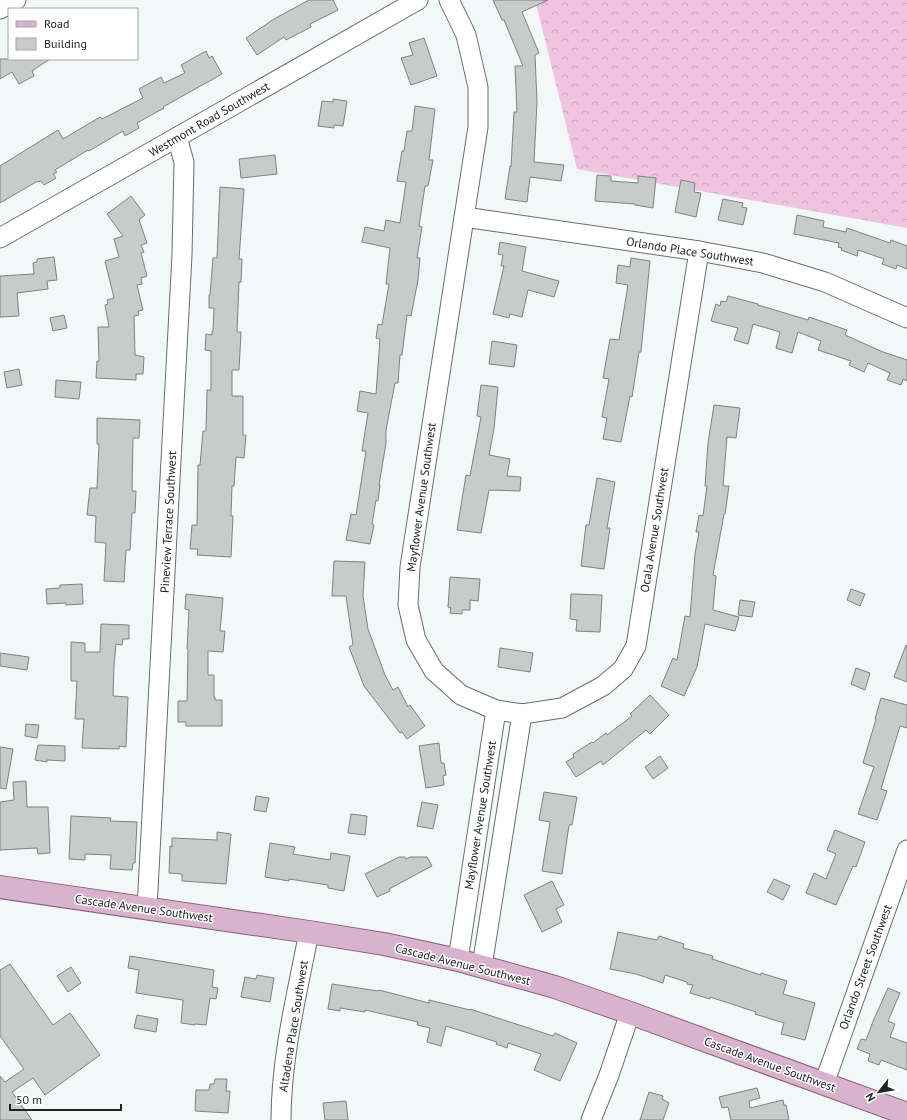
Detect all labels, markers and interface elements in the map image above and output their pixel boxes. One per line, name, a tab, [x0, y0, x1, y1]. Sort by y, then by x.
legend	[8, 8, 138, 60]
text: Road	[44, 16, 69, 31]
text: Building	[44, 36, 87, 51]
street label: Westmont Road Southwest	[146, 78, 272, 160]
street label: Orlando Place Southwest	[625, 234, 755, 268]
street label: Mayflower Avenue Southwest	[403, 421, 439, 573]
street label: Pineview Terrace Southwest	[157, 451, 179, 593]
street label: Ocala Avenue Southwest	[637, 466, 671, 594]
street label: Mayflower Avenue Southwest	[461, 739, 499, 891]
street label: Cascade Avenue Southwest	[74, 891, 214, 925]
street label: Orlando Street Southwest	[835, 902, 895, 1032]
street label: Cascade Avenue Southwest	[394, 940, 532, 988]
street label: Altadena Place Southwest	[275, 959, 311, 1093]
street label: Cascade Avenue Southwest	[702, 1033, 838, 1095]
north arrow	[859, 1072, 899, 1112]
scale bar	[10, 1086, 121, 1112]
text: N	[863, 1090, 878, 1104]
text: 50 m	[16, 1092, 42, 1107]

